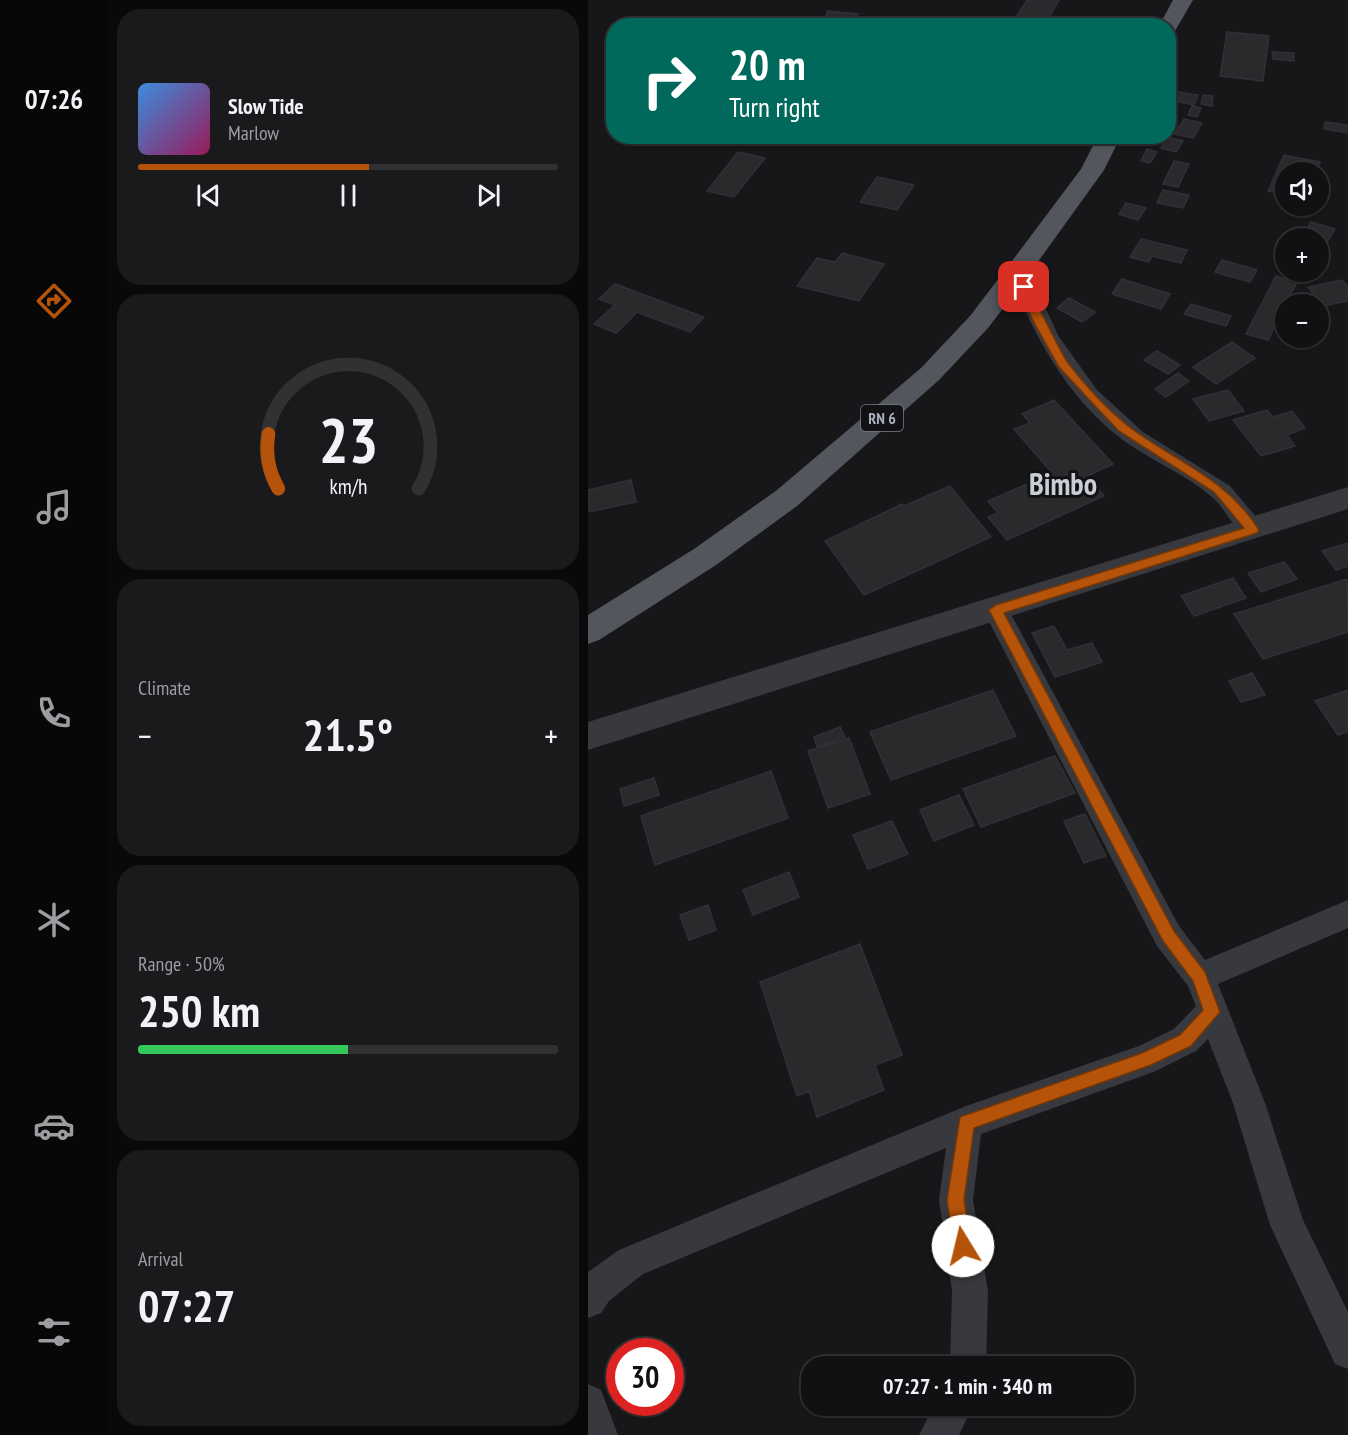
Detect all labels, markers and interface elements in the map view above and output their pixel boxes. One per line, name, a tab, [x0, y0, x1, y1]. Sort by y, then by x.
text: 20 m	[729, 37, 806, 92]
icon: right	[630, 42, 708, 120]
text: 07:26	[25, 82, 83, 116]
text: Turn right	[729, 90, 820, 124]
text: Slow Tide	[228, 92, 304, 120]
text: Marlow	[228, 120, 279, 146]
map controls	[1275, 162, 1329, 348]
button: sound	[1275, 162, 1329, 216]
icon: previous	[192, 179, 225, 212]
icon: pause	[332, 179, 365, 212]
icon: next	[472, 179, 505, 212]
button: +	[1275, 228, 1329, 282]
pin	[998, 261, 1049, 312]
icon: arrive	[1007, 270, 1040, 303]
icon: directions	[33, 280, 75, 322]
button: −	[1275, 294, 1329, 348]
text: 23	[318, 399, 378, 480]
road number: RN 6	[861, 405, 903, 431]
district label: Bimbo	[1029, 464, 1097, 503]
text: km/h	[329, 473, 367, 501]
icon: music	[33, 486, 75, 528]
text: Climate	[138, 675, 191, 701]
icon: phone	[33, 692, 75, 734]
text: 21.5°	[303, 705, 393, 763]
text: −	[138, 714, 152, 757]
text: +	[544, 714, 558, 757]
icon: climate	[33, 899, 75, 941]
text: Range · 50%	[138, 951, 225, 977]
text: 250 km	[138, 981, 260, 1039]
icon: car	[33, 1105, 75, 1147]
position arrow	[931, 1214, 995, 1278]
text: Arrival	[138, 1246, 183, 1272]
text: 07:27	[138, 1276, 235, 1334]
icon: filters	[33, 1311, 75, 1353]
speed limit sign: 30	[606, 1338, 684, 1416]
text: 07:27 · 1 min · 340 m	[883, 1372, 1052, 1400]

